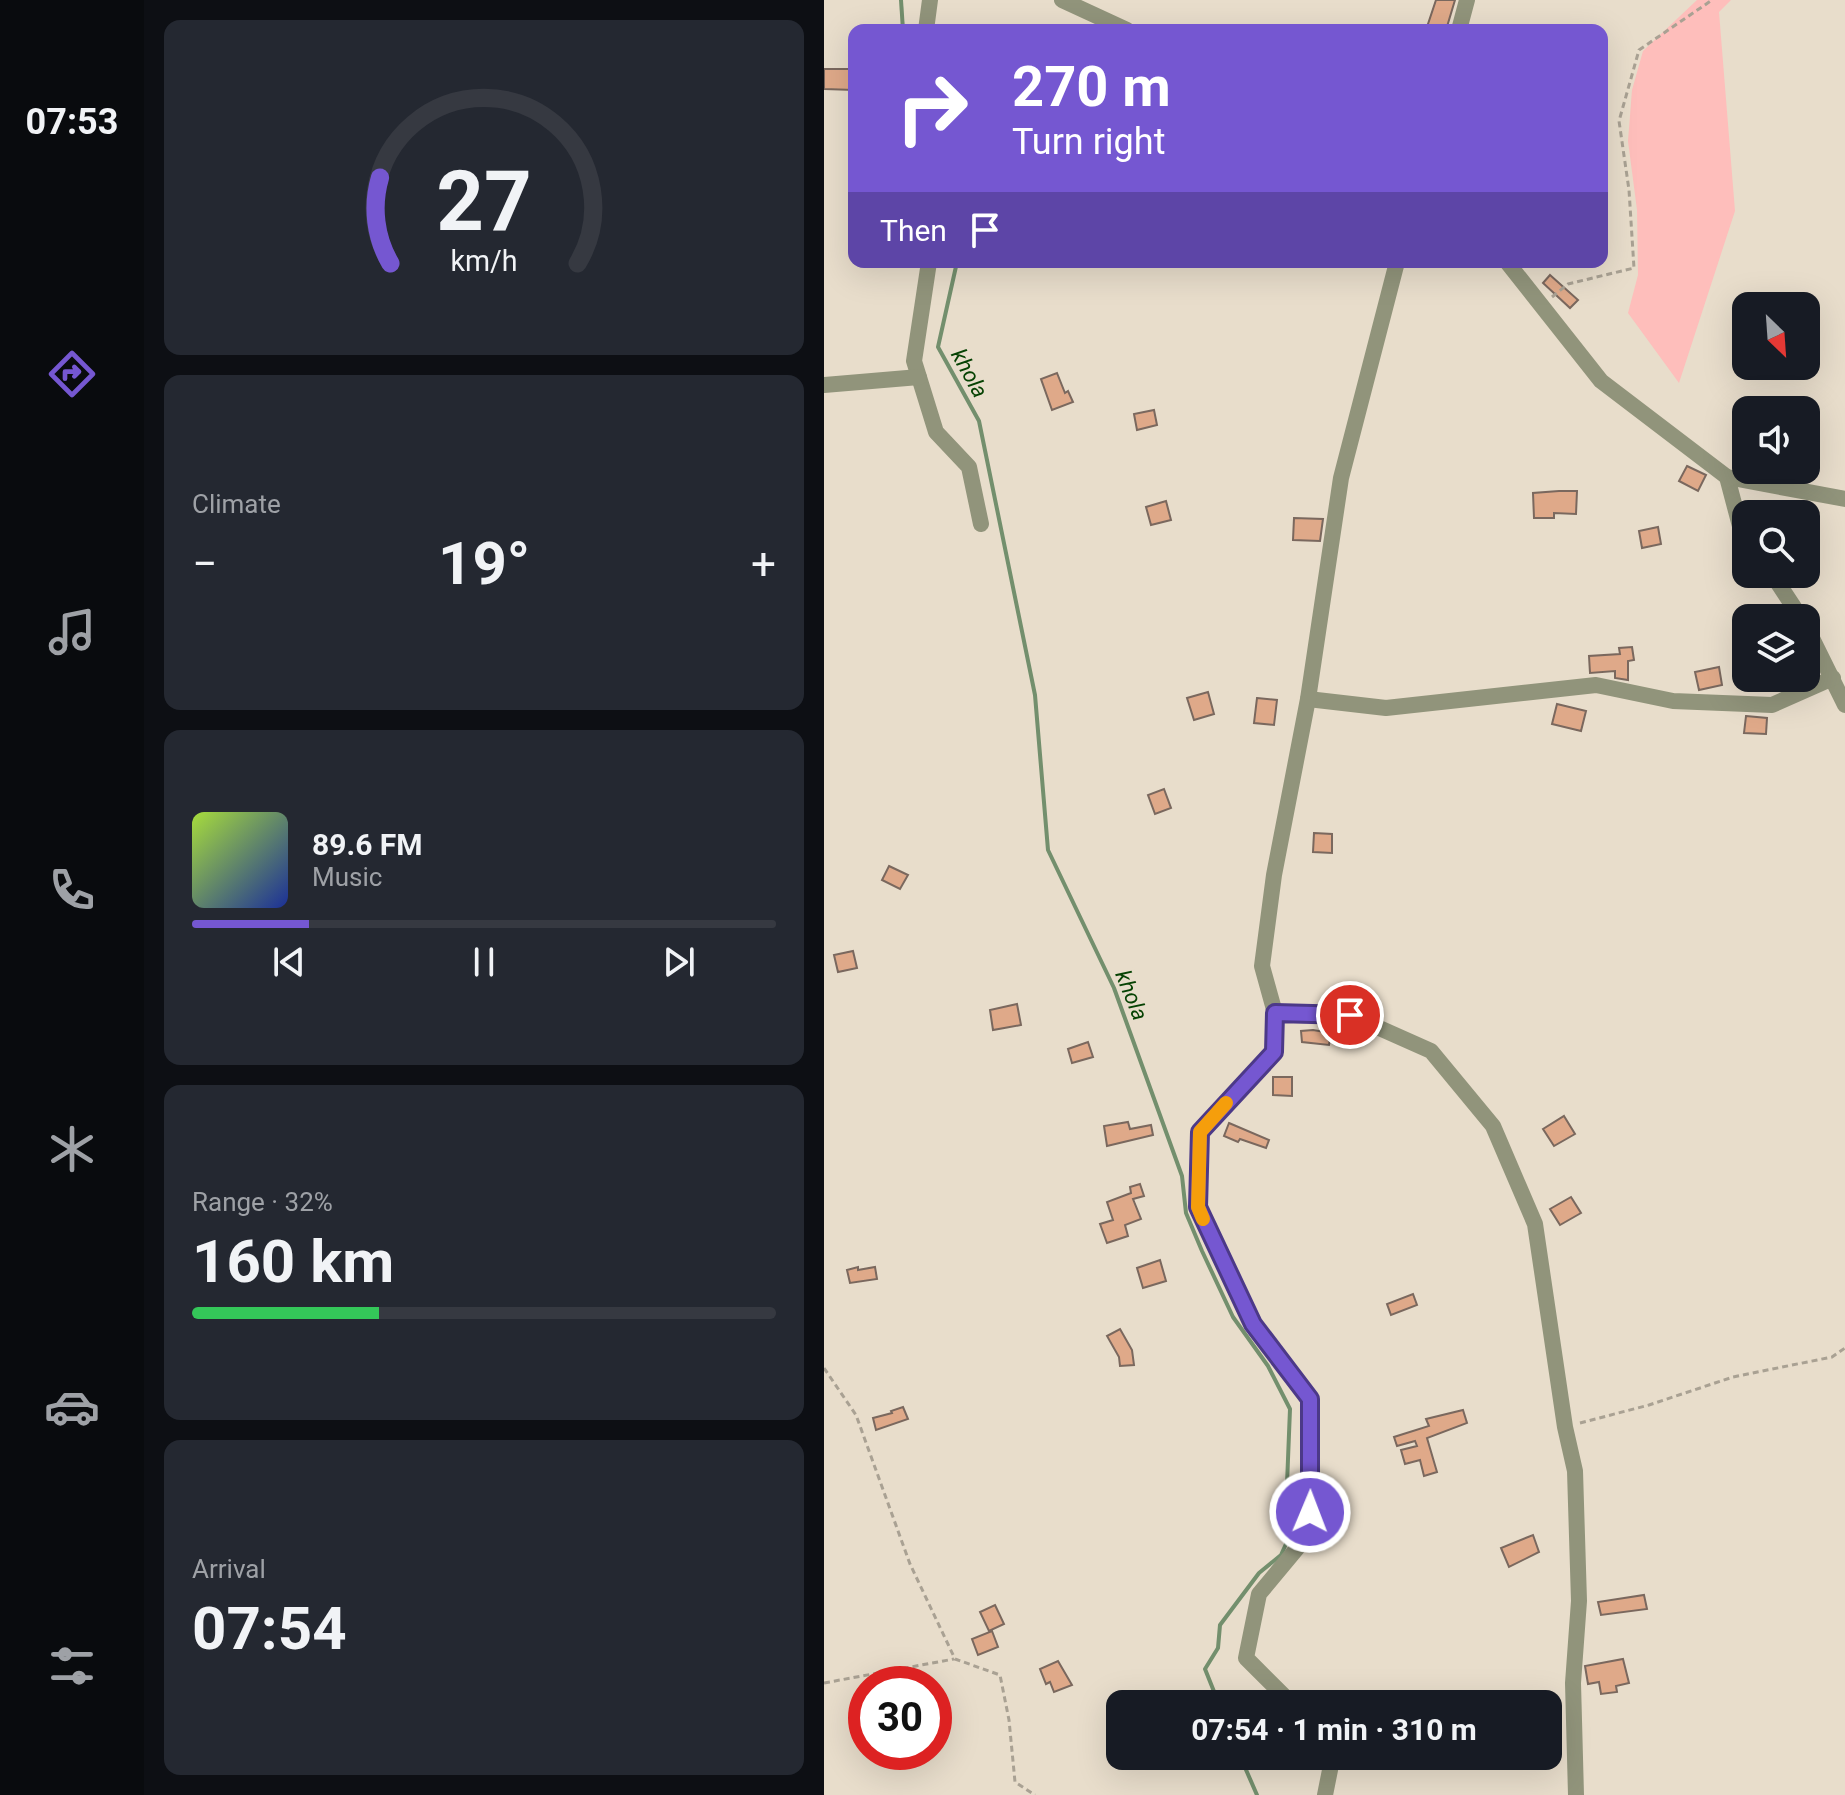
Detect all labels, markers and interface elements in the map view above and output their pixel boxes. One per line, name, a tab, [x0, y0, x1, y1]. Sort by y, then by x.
text: 270 m	[1012, 54, 1171, 120]
icon: right	[880, 56, 984, 160]
text: 07:53	[26, 101, 118, 143]
text: Turn right	[1012, 121, 1165, 163]
text: 27	[436, 152, 532, 249]
icon: arrive	[963, 208, 1007, 252]
text: Then	[880, 213, 947, 248]
text: km/h	[450, 244, 518, 278]
north arrow	[1732, 292, 1820, 380]
map controls	[1732, 292, 1820, 692]
water label: khola	[946, 345, 993, 402]
icon: directions	[44, 346, 100, 402]
button: sound	[1732, 396, 1820, 484]
text: Climate	[192, 489, 281, 519]
button: search	[1732, 500, 1820, 588]
text: 19°	[438, 528, 530, 599]
text: −	[192, 538, 217, 590]
text: +	[751, 538, 776, 590]
icon: music	[44, 604, 100, 660]
button: layers	[1732, 604, 1820, 692]
text: 89.6 FM	[312, 827, 423, 862]
icon: phone	[44, 862, 100, 918]
text: Music	[312, 862, 382, 892]
icon: previous	[267, 940, 311, 984]
icon: pause	[462, 940, 506, 984]
icon: next	[657, 940, 701, 984]
water label: khola	[1110, 967, 1153, 1024]
pin	[1316, 981, 1384, 1049]
icon: arrive	[1328, 993, 1372, 1037]
icon: climate	[44, 1121, 100, 1177]
text: Range · 32%	[192, 1187, 333, 1217]
text: 160 km	[192, 1226, 394, 1297]
icon: car	[44, 1379, 100, 1435]
position arrow	[1268, 1470, 1352, 1554]
text: Arrival	[192, 1554, 266, 1584]
text: 07:54	[192, 1593, 347, 1664]
icon: filters	[44, 1638, 100, 1694]
speed limit sign: 30	[848, 1666, 952, 1770]
text: 07:54 · 1 min · 310 m	[1191, 1712, 1477, 1747]

